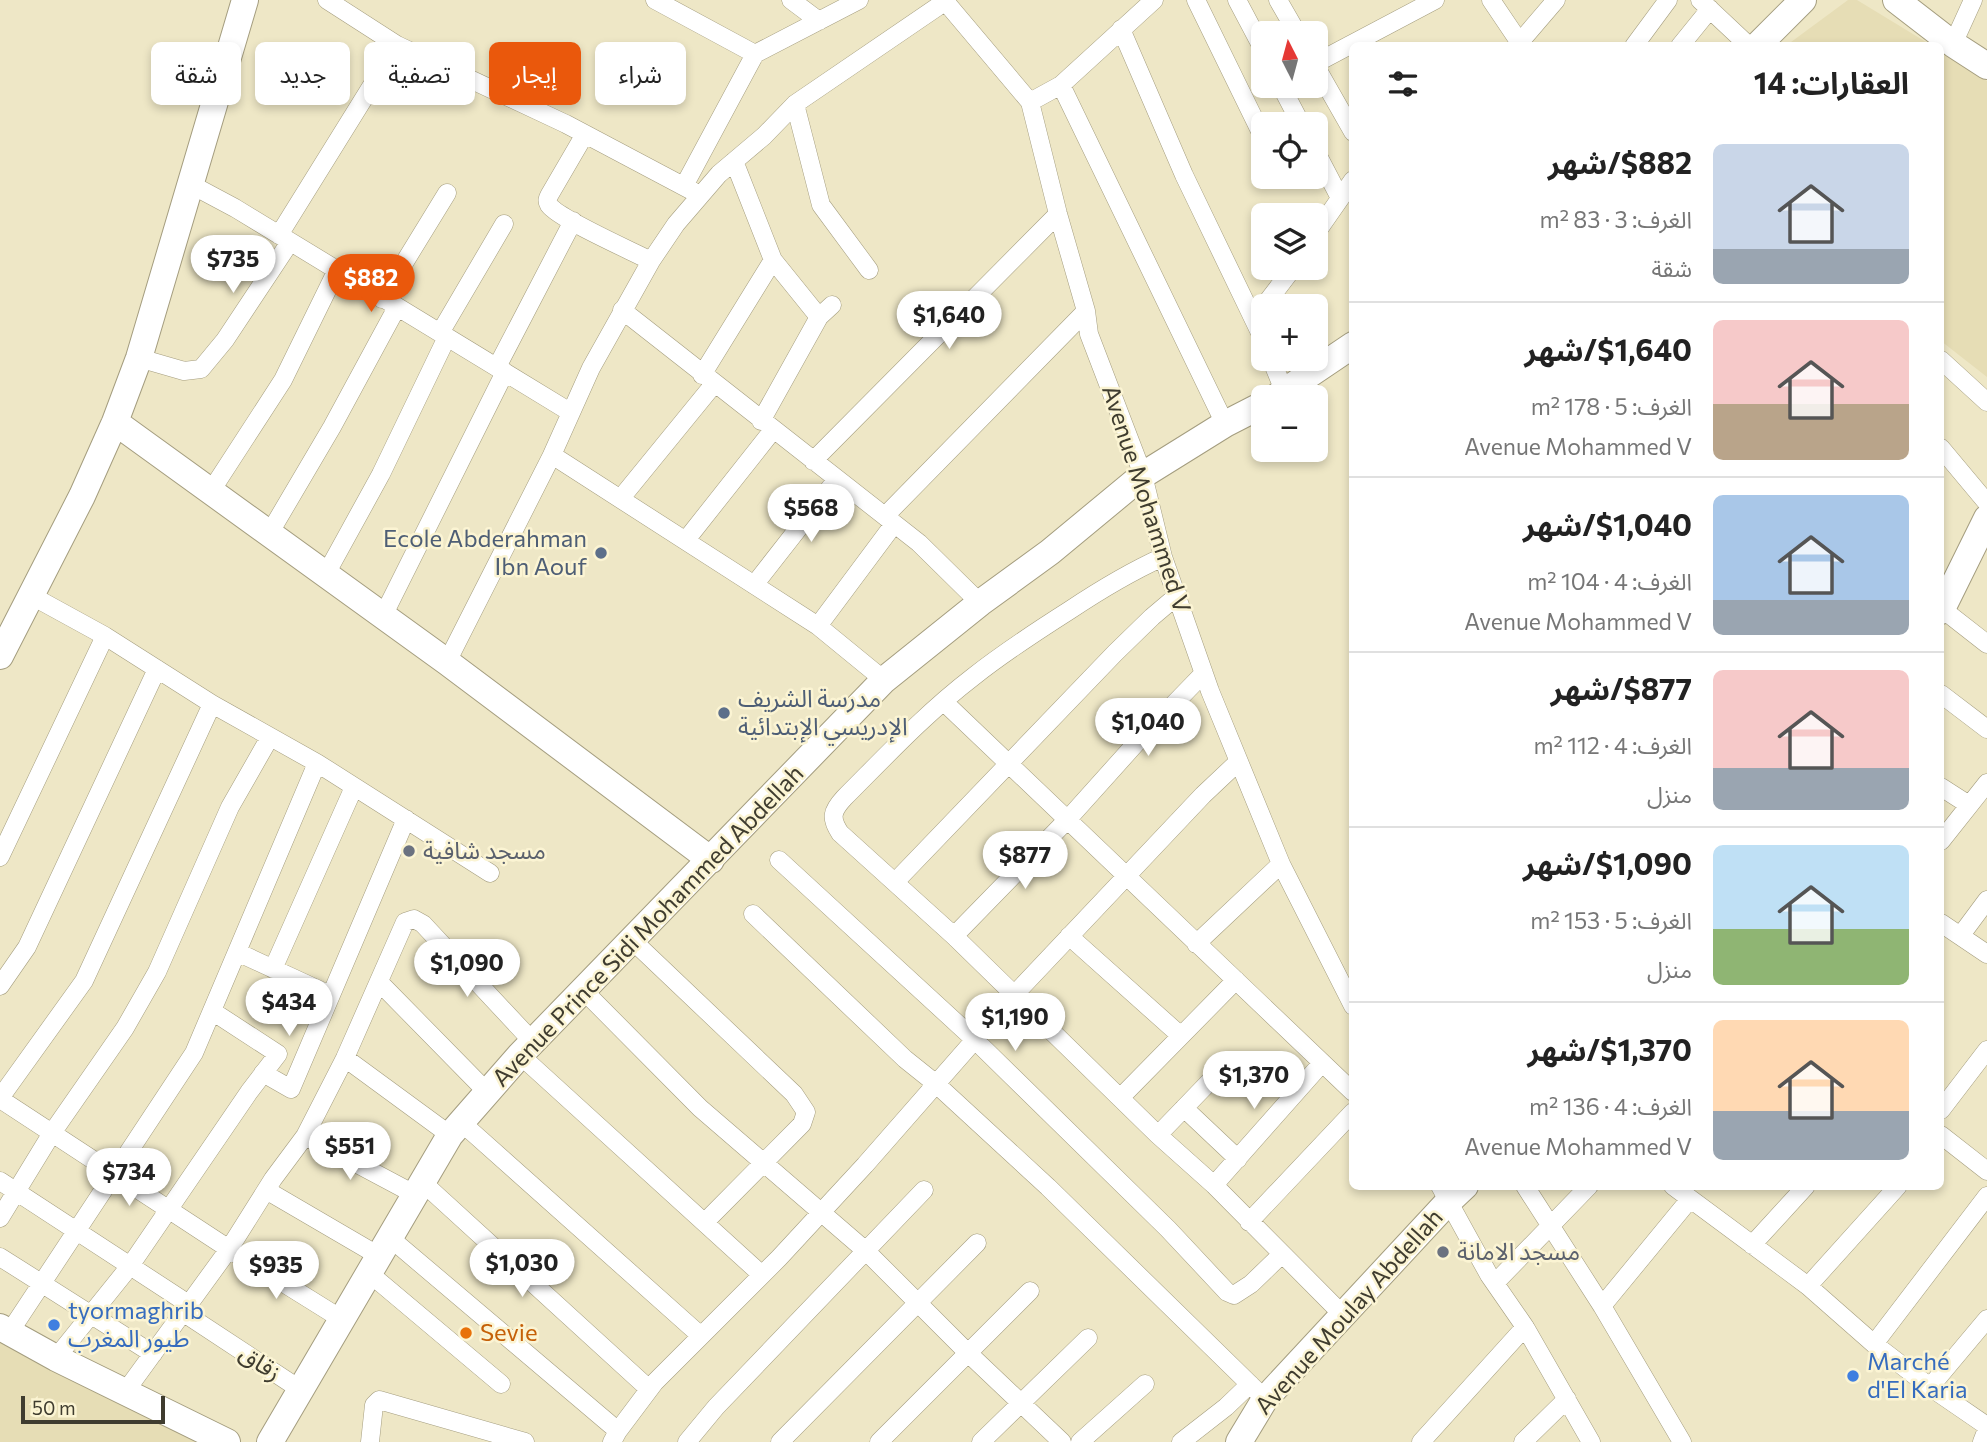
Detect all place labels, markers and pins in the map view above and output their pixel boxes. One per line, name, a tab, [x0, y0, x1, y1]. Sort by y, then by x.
pin: $735	[192, 236, 274, 295]
pin: $882	[330, 254, 412, 314]
pin: $1,640	[892, 292, 1006, 351]
pin: $568	[770, 484, 852, 544]
place label: Ecole Abderahman Ibn Aouf	[383, 523, 588, 580]
marker: Ecole Abderahman Ibn Aouf	[593, 545, 609, 561]
place label: مدرسة الشريف الإدريسي الإبتدائية	[738, 683, 908, 746]
pin: $1,040	[1091, 698, 1205, 758]
marker: مدرسة الشريف الإدريسي الإبتدائية	[716, 705, 732, 721]
pin: $877	[984, 832, 1066, 891]
place label: مسجد شافية	[423, 835, 546, 864]
marker: مسجد شافية	[401, 843, 417, 859]
pin: $1,090	[410, 940, 524, 999]
pin: $434	[248, 978, 330, 1038]
pin: $1,190	[958, 993, 1072, 1053]
pin: $1,370	[1197, 1052, 1311, 1111]
pin: $551	[309, 1122, 391, 1182]
pin: $734	[88, 1148, 170, 1208]
place label: مسجد الامانة	[1457, 1236, 1580, 1265]
pin: $1,030	[465, 1240, 579, 1299]
pin: $935	[235, 1242, 317, 1301]
marker: مسجد الامانة	[1435, 1244, 1451, 1260]
place label: tyormaghrib طيور المغرب	[68, 1295, 204, 1353]
marker: tyormaghrib طيور المغرب	[46, 1317, 62, 1333]
place label: Sevie	[480, 1317, 538, 1346]
marker: Sevie	[458, 1325, 474, 1341]
place label: Marché d'El Karia	[1867, 1346, 1968, 1403]
marker: Marché d'El Karia	[1845, 1368, 1861, 1384]

